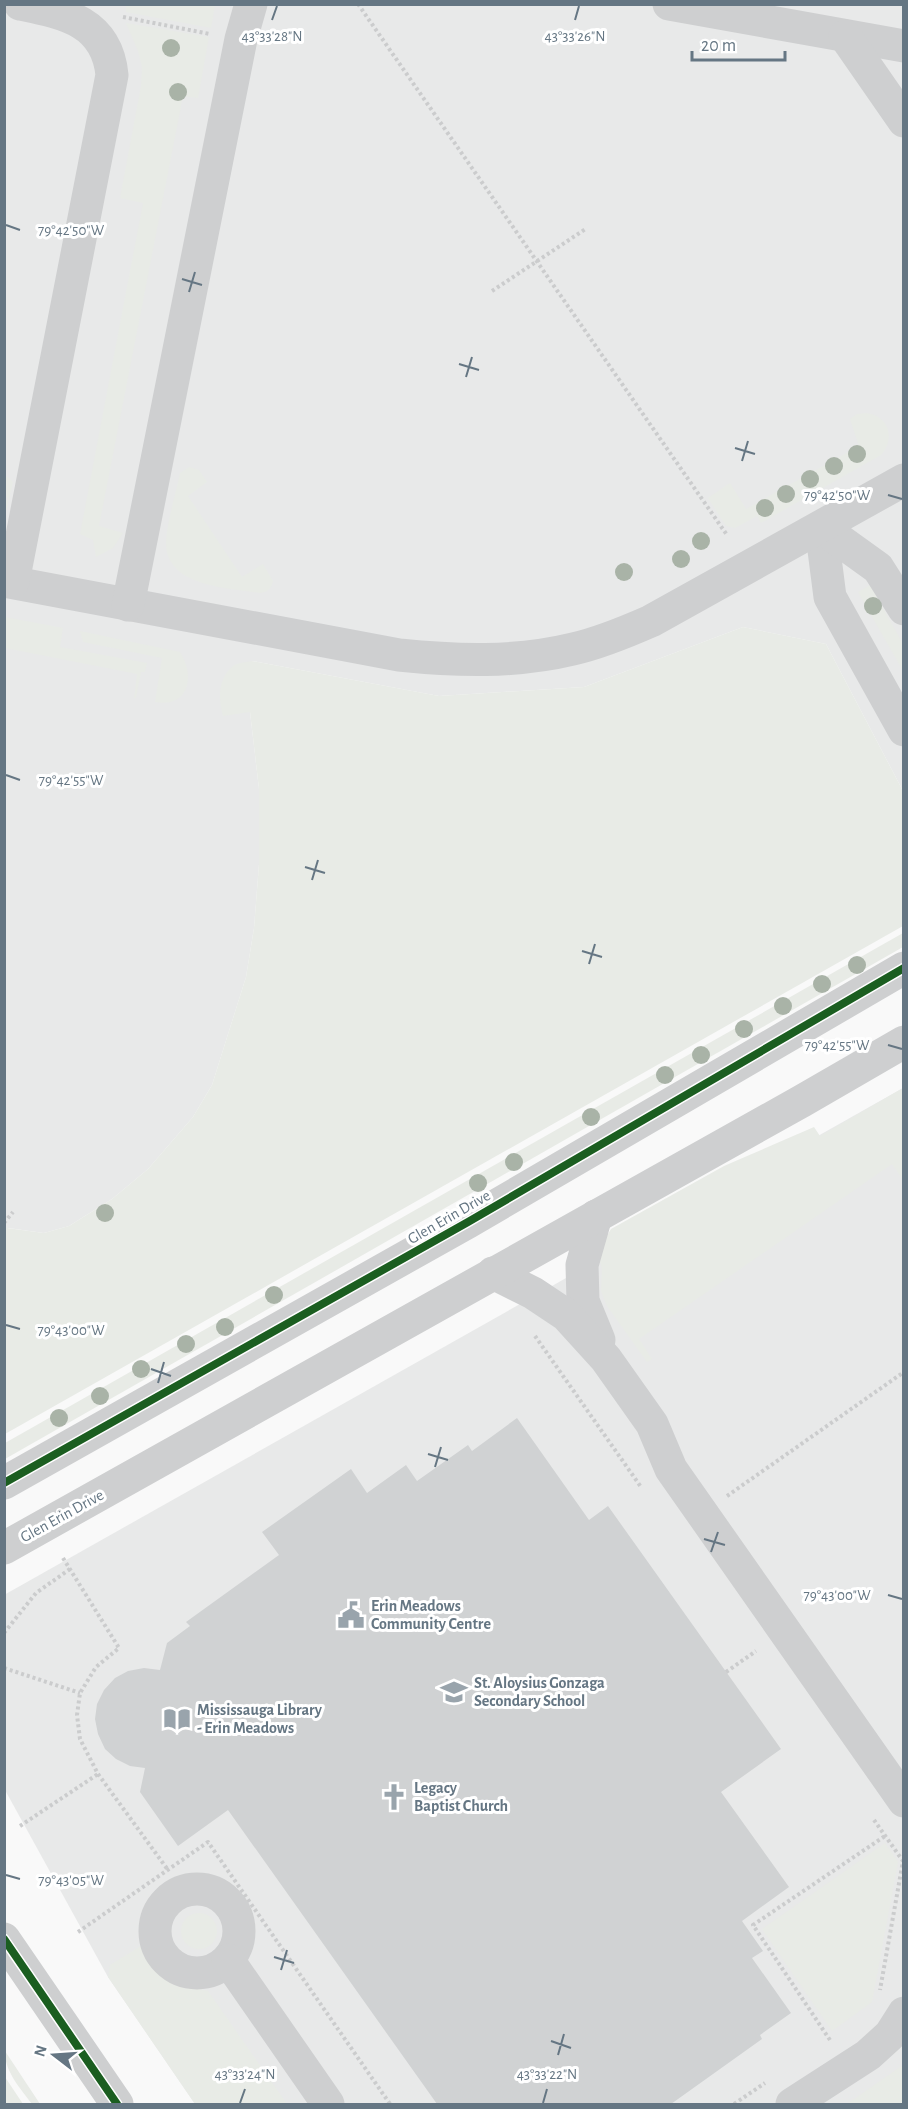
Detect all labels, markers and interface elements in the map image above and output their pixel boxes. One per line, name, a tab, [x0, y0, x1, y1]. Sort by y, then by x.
scale bar	[692, 24, 785, 62]
text: 43°33'28"N	[241, 29, 303, 44]
text: 43°33'26"N	[545, 29, 605, 44]
text: 20 m	[701, 37, 736, 55]
text: 79°42'50"W	[38, 223, 105, 238]
text: 79°42'50"W	[804, 488, 871, 503]
text: 79°42'55"W	[39, 773, 104, 788]
text: 79°42'55"W	[805, 1038, 870, 1053]
street label: Glen Erin Drive	[405, 1187, 493, 1247]
text: 79°43'00"W	[37, 1323, 105, 1338]
street label: Glen Erin Drive	[18, 1487, 106, 1545]
text: 79°43'00"W	[803, 1588, 871, 1603]
place label: Erin Meadows Community Centre	[371, 1598, 491, 1633]
public building icon: Erin Meadows Community Centre	[336, 1600, 366, 1630]
place label: St. Aloysius Gonzaga Secondary School	[474, 1675, 605, 1710]
school or university icon: St. Aloysius Gonzaga Secondary School	[439, 1677, 469, 1707]
place label: Mississauga Library - Erin Meadows	[197, 1702, 323, 1736]
library icon: Mississauga Library - Erin Meadows	[162, 1704, 192, 1734]
place label: Legacy Baptist Church	[414, 1780, 508, 1814]
church icon: Legacy Baptist Church	[379, 1782, 409, 1812]
text: 79°43'05"W	[38, 1873, 104, 1888]
north arrow	[24, 2025, 84, 2085]
text: N	[31, 2043, 50, 2059]
text: 43°33'24"N	[214, 2067, 276, 2082]
text: 43°33'22"N	[517, 2067, 577, 2082]

